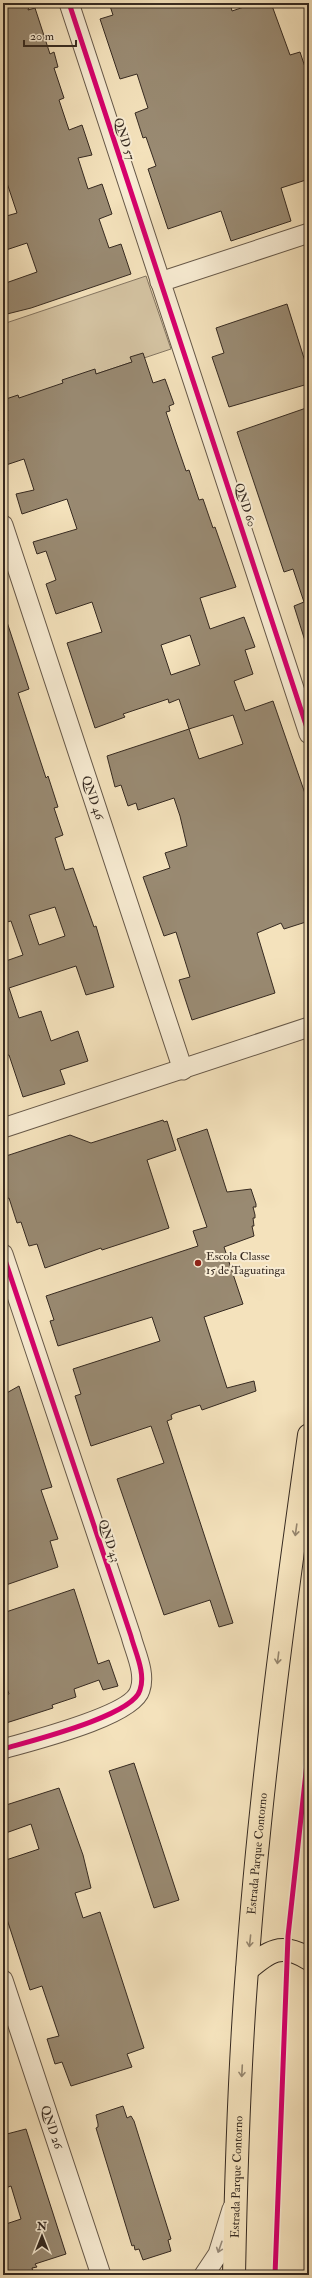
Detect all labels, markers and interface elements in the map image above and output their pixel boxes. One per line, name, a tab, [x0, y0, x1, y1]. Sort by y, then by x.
scale bar	[24, 22, 76, 48]
text: 20 m	[30, 29, 55, 44]
street label: QND 57	[110, 116, 138, 163]
street label: QND 60	[231, 481, 259, 529]
street label: QND 46	[79, 774, 108, 822]
place label: Escola Classe 15 de Taguatinga	[206, 1249, 286, 1278]
marker: Escola Classe 15 de Taguatinga	[193, 1258, 203, 1268]
street label: QND 43	[95, 1518, 123, 1564]
one-way arrow	[292, 1523, 300, 1536]
one-way arrow	[274, 1651, 282, 1664]
street label: Estrada Parque Contorno	[244, 1792, 271, 1915]
one-way arrow	[246, 1934, 254, 1947]
one-way arrow	[238, 2064, 245, 2077]
street label: QND 26	[38, 2103, 66, 2152]
street label: Estrada Parque Contorno	[227, 2115, 246, 2238]
north arrow	[22, 2216, 62, 2256]
text: N	[36, 2220, 48, 2233]
one-way arrow	[216, 2240, 223, 2253]

